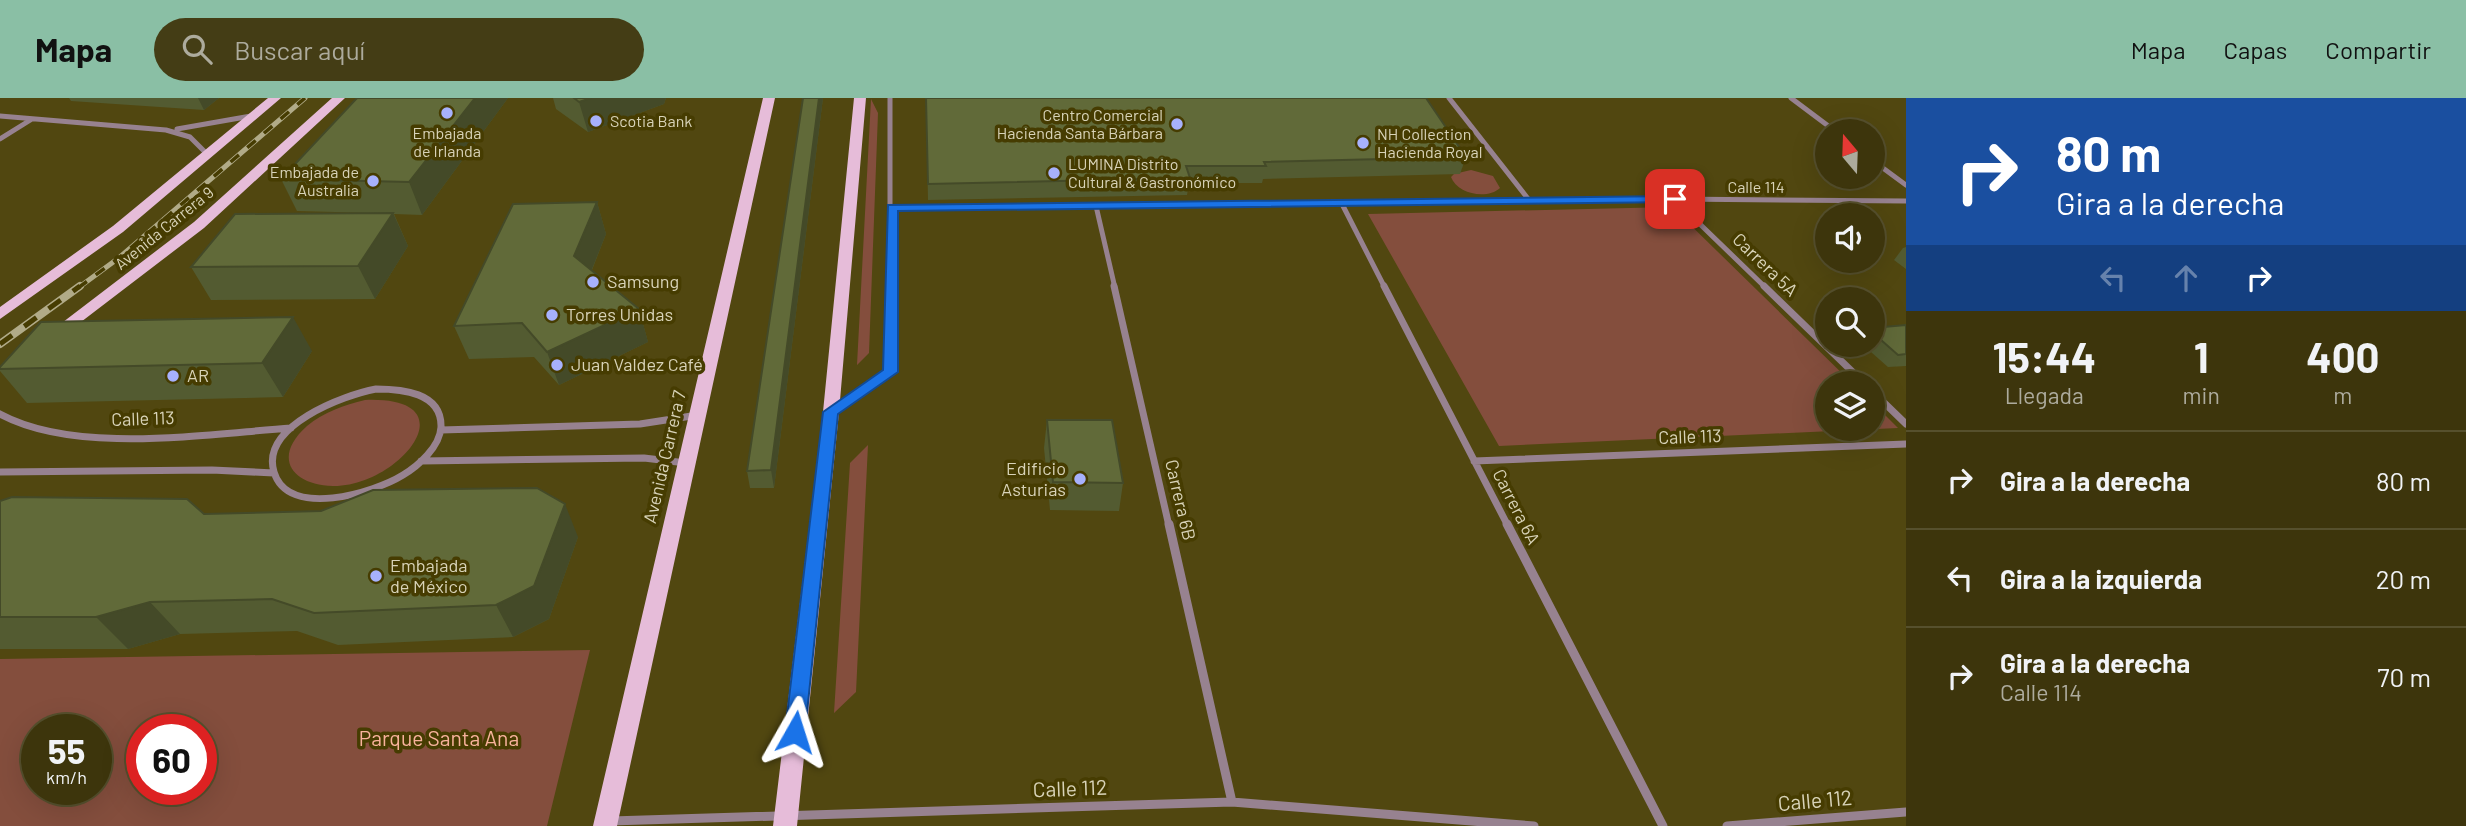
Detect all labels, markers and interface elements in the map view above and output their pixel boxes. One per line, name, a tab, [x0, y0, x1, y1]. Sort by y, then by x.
search box	[154, 18, 644, 81]
text: Mapa	[35, 29, 112, 69]
icon: search	[178, 30, 216, 68]
text: Buscar aquí	[234, 34, 365, 65]
text: Mapa	[2131, 35, 2186, 64]
text: Capas	[2224, 35, 2287, 64]
text: Compartir	[2325, 35, 2431, 64]
marker: Embajada de Irlanda	[439, 105, 455, 121]
place label: Centro Comercial Hacienda Santa Bárbara	[997, 105, 1163, 142]
place label: Scotia Bank	[610, 111, 692, 130]
marker: Scotia Bank	[588, 113, 604, 129]
marker: Centro Comercial Hacienda Santa Bárbara	[1169, 116, 1185, 132]
north arrow	[1815, 119, 1885, 189]
map controls	[1815, 119, 1885, 441]
place label: Embajada de Irlanda	[413, 123, 481, 160]
text: 80 m	[2056, 123, 2161, 182]
place label: NH Collection Hacienda Royal	[1377, 124, 1482, 161]
icon: right	[1941, 126, 2032, 217]
marker: NH Collection Hacienda Royal	[1355, 135, 1371, 151]
place label: LUMINA Distrito Cultural & Gastronómico	[1068, 154, 1236, 191]
place label: Embajada de Australia	[270, 162, 359, 199]
marker: LUMINA Distrito Cultural & Gastronómico	[1046, 165, 1062, 181]
pin	[1645, 169, 1705, 229]
marker: Embajada de Australia	[365, 173, 381, 189]
street label: Calle 114	[1728, 177, 1784, 196]
icon: arrive	[1656, 180, 1694, 218]
street label: Avenida Carrera 9	[111, 182, 217, 273]
text: Gira a la derecha	[2056, 183, 2284, 221]
button: sound	[1815, 203, 1885, 273]
street label: Carrera 5A	[1729, 228, 1803, 301]
icon: left	[2094, 259, 2132, 297]
icon: ahead	[2167, 259, 2205, 297]
icon: right	[2240, 259, 2278, 297]
place label: Samsung	[607, 270, 679, 292]
marker: Samsung	[585, 274, 601, 290]
button: search	[1815, 287, 1885, 357]
place label: Torres Unidas	[566, 303, 673, 325]
marker: Torres Unidas	[544, 307, 560, 323]
text: 15:44	[1992, 331, 2096, 381]
text: 1	[2194, 331, 2209, 381]
text: 400	[2306, 331, 2380, 381]
place label: Juan Valdez Café	[571, 353, 703, 375]
marker: Juan Valdez Café	[549, 357, 565, 373]
place label: AR	[187, 364, 209, 386]
marker: AR	[165, 368, 181, 384]
button: layers	[1815, 371, 1885, 441]
text: Llegada	[2005, 381, 2084, 409]
text: min	[2183, 381, 2220, 409]
text: m	[2333, 381, 2352, 409]
street label: Avenida Carrera 7	[638, 388, 690, 525]
street label: Calle 113	[111, 406, 175, 430]
street label: Calle 113	[1658, 424, 1722, 448]
place label: Edificio Asturias	[1001, 457, 1066, 500]
street label: Carrera 6B	[1161, 457, 1201, 542]
icon: right	[1941, 461, 1979, 499]
street label: Carrera 6A	[1488, 465, 1545, 548]
text: Gira a la derecha	[2000, 465, 2190, 496]
text: 80 m	[2376, 465, 2431, 496]
marker: Edificio Asturias	[1072, 471, 1088, 487]
place label: Embajada de México	[390, 554, 468, 597]
icon: left	[1941, 559, 1979, 597]
text: Gira a la izquierda	[2000, 563, 2202, 594]
text: 20 m	[2376, 563, 2431, 594]
marker: Embajada de México	[368, 568, 384, 584]
text: Gira a la derecha	[2000, 647, 2190, 678]
icon: right	[1941, 657, 1979, 695]
text: 70 m	[2377, 661, 2431, 692]
text: Calle 114	[2000, 678, 2082, 706]
position arrow	[758, 695, 832, 769]
speed limit sign: 60	[126, 714, 217, 805]
park label: Parque Santa Ana	[359, 725, 519, 750]
text: 55	[48, 729, 85, 771]
text: km/h	[46, 766, 87, 788]
street label: Calle 112	[1032, 774, 1108, 801]
street label: Calle 112	[1777, 784, 1853, 815]

